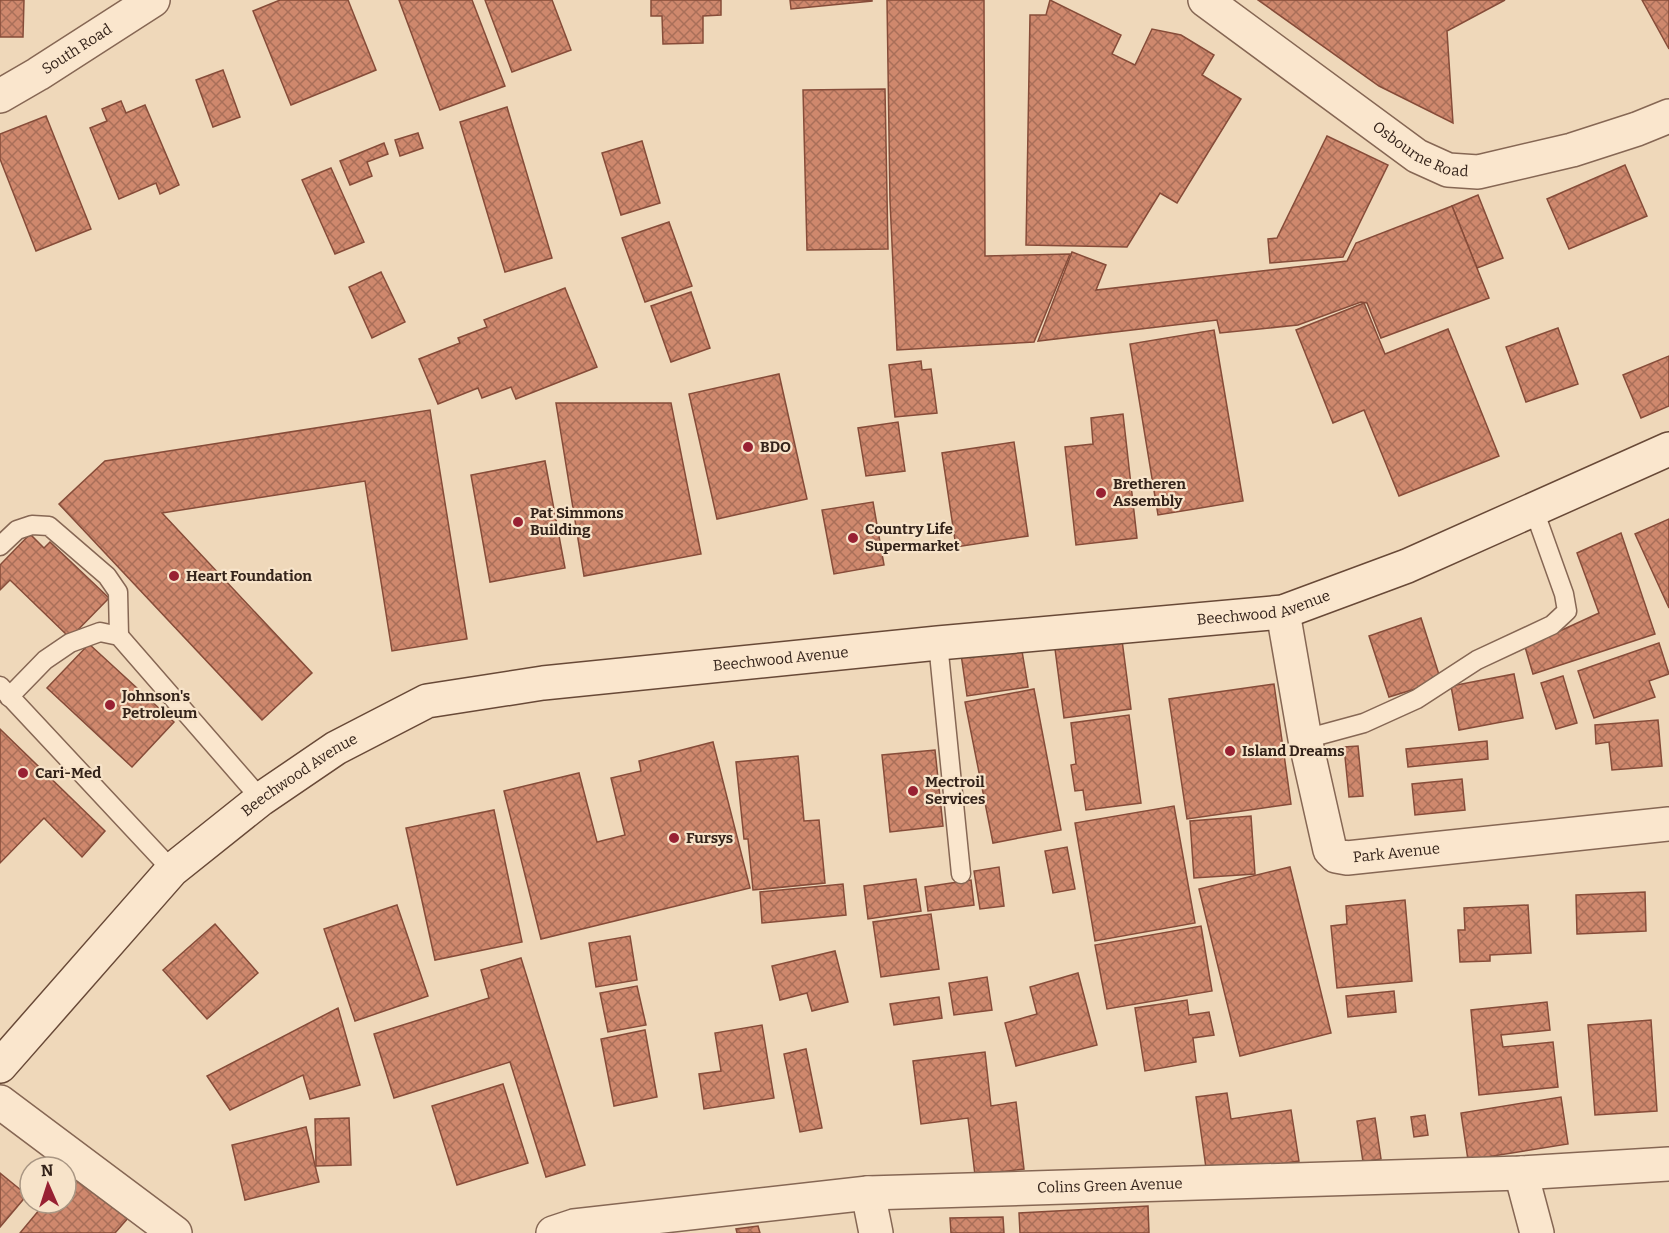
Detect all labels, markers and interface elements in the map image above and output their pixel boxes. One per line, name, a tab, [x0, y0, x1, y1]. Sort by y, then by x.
street label: South Road	[38, 20, 115, 78]
street label: Osbourne Road	[1369, 117, 1469, 180]
place label: BDO	[760, 438, 791, 456]
marker: BDO	[741, 440, 755, 454]
place label: Bretheren Assembly	[1113, 475, 1186, 510]
marker: Bretheren Assembly	[1094, 486, 1108, 500]
place label: Pat Simmons Building	[530, 504, 624, 539]
marker: Pat Simmons Building	[511, 515, 525, 529]
place label: Country Life Supermarket	[865, 520, 960, 555]
marker: Country Life Supermarket	[846, 531, 860, 545]
place label: Heart Foundation	[186, 567, 312, 585]
marker: Heart Foundation	[167, 569, 181, 583]
street label: Beechwood Avenue	[1196, 586, 1333, 629]
street label: Beechwood Avenue	[712, 643, 849, 675]
place label: Johnson's Petroleum	[121, 687, 198, 722]
marker: Johnson's Petroleum	[103, 698, 117, 712]
street label: Beechwood Avenue	[238, 730, 360, 820]
place label: Island Dreams	[1242, 742, 1345, 760]
marker: Island Dreams	[1223, 744, 1237, 758]
place label: Cari-Med	[35, 764, 101, 782]
marker: Cari-Med	[16, 766, 30, 780]
place label: Mectroil Services	[925, 773, 985, 808]
marker: Mectroil Services	[906, 784, 920, 798]
place label: Fursys	[686, 829, 733, 847]
marker: Fursys	[667, 831, 681, 845]
street label: Park Avenue	[1352, 839, 1441, 866]
north arrow	[18, 1155, 78, 1215]
text: N	[41, 1161, 54, 1180]
street label: Colins Green Avenue	[1037, 1174, 1183, 1197]

